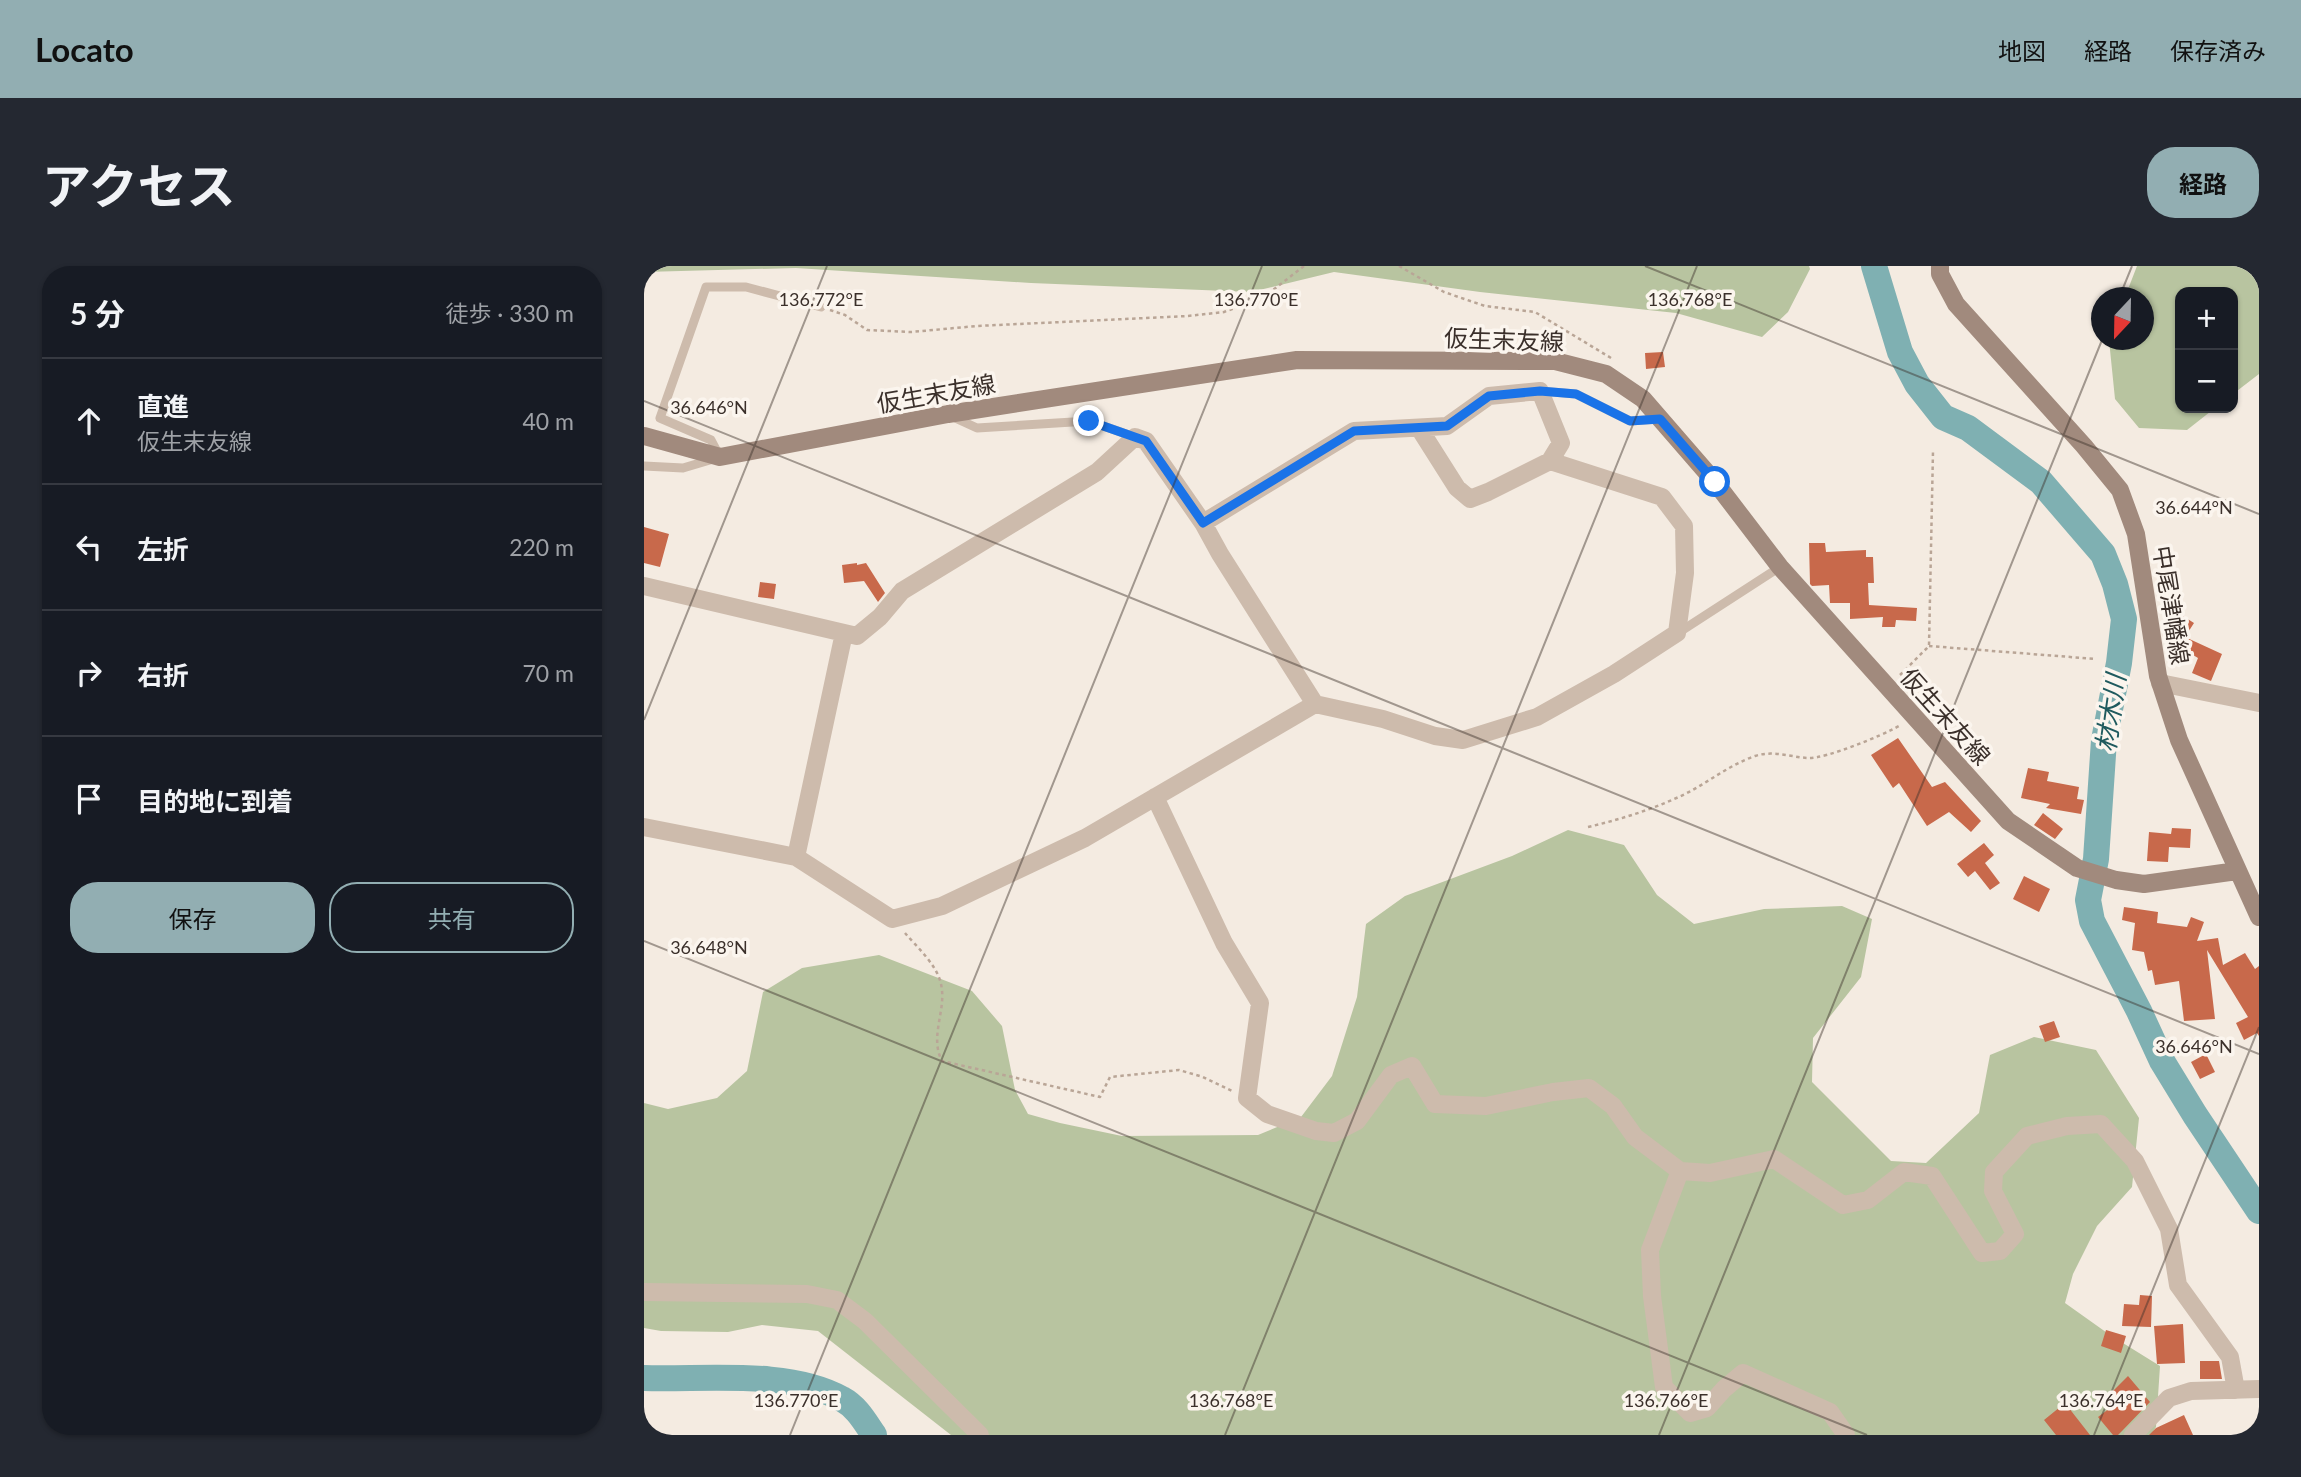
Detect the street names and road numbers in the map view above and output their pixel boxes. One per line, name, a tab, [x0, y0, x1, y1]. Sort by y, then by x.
street label: 仮生末友線	[1444, 322, 1564, 356]
street label: 仮生末友線	[874, 368, 998, 418]
street label: 中尾津幡線	[2148, 543, 2196, 667]
street label: 仮生末友線	[1895, 662, 1997, 770]

